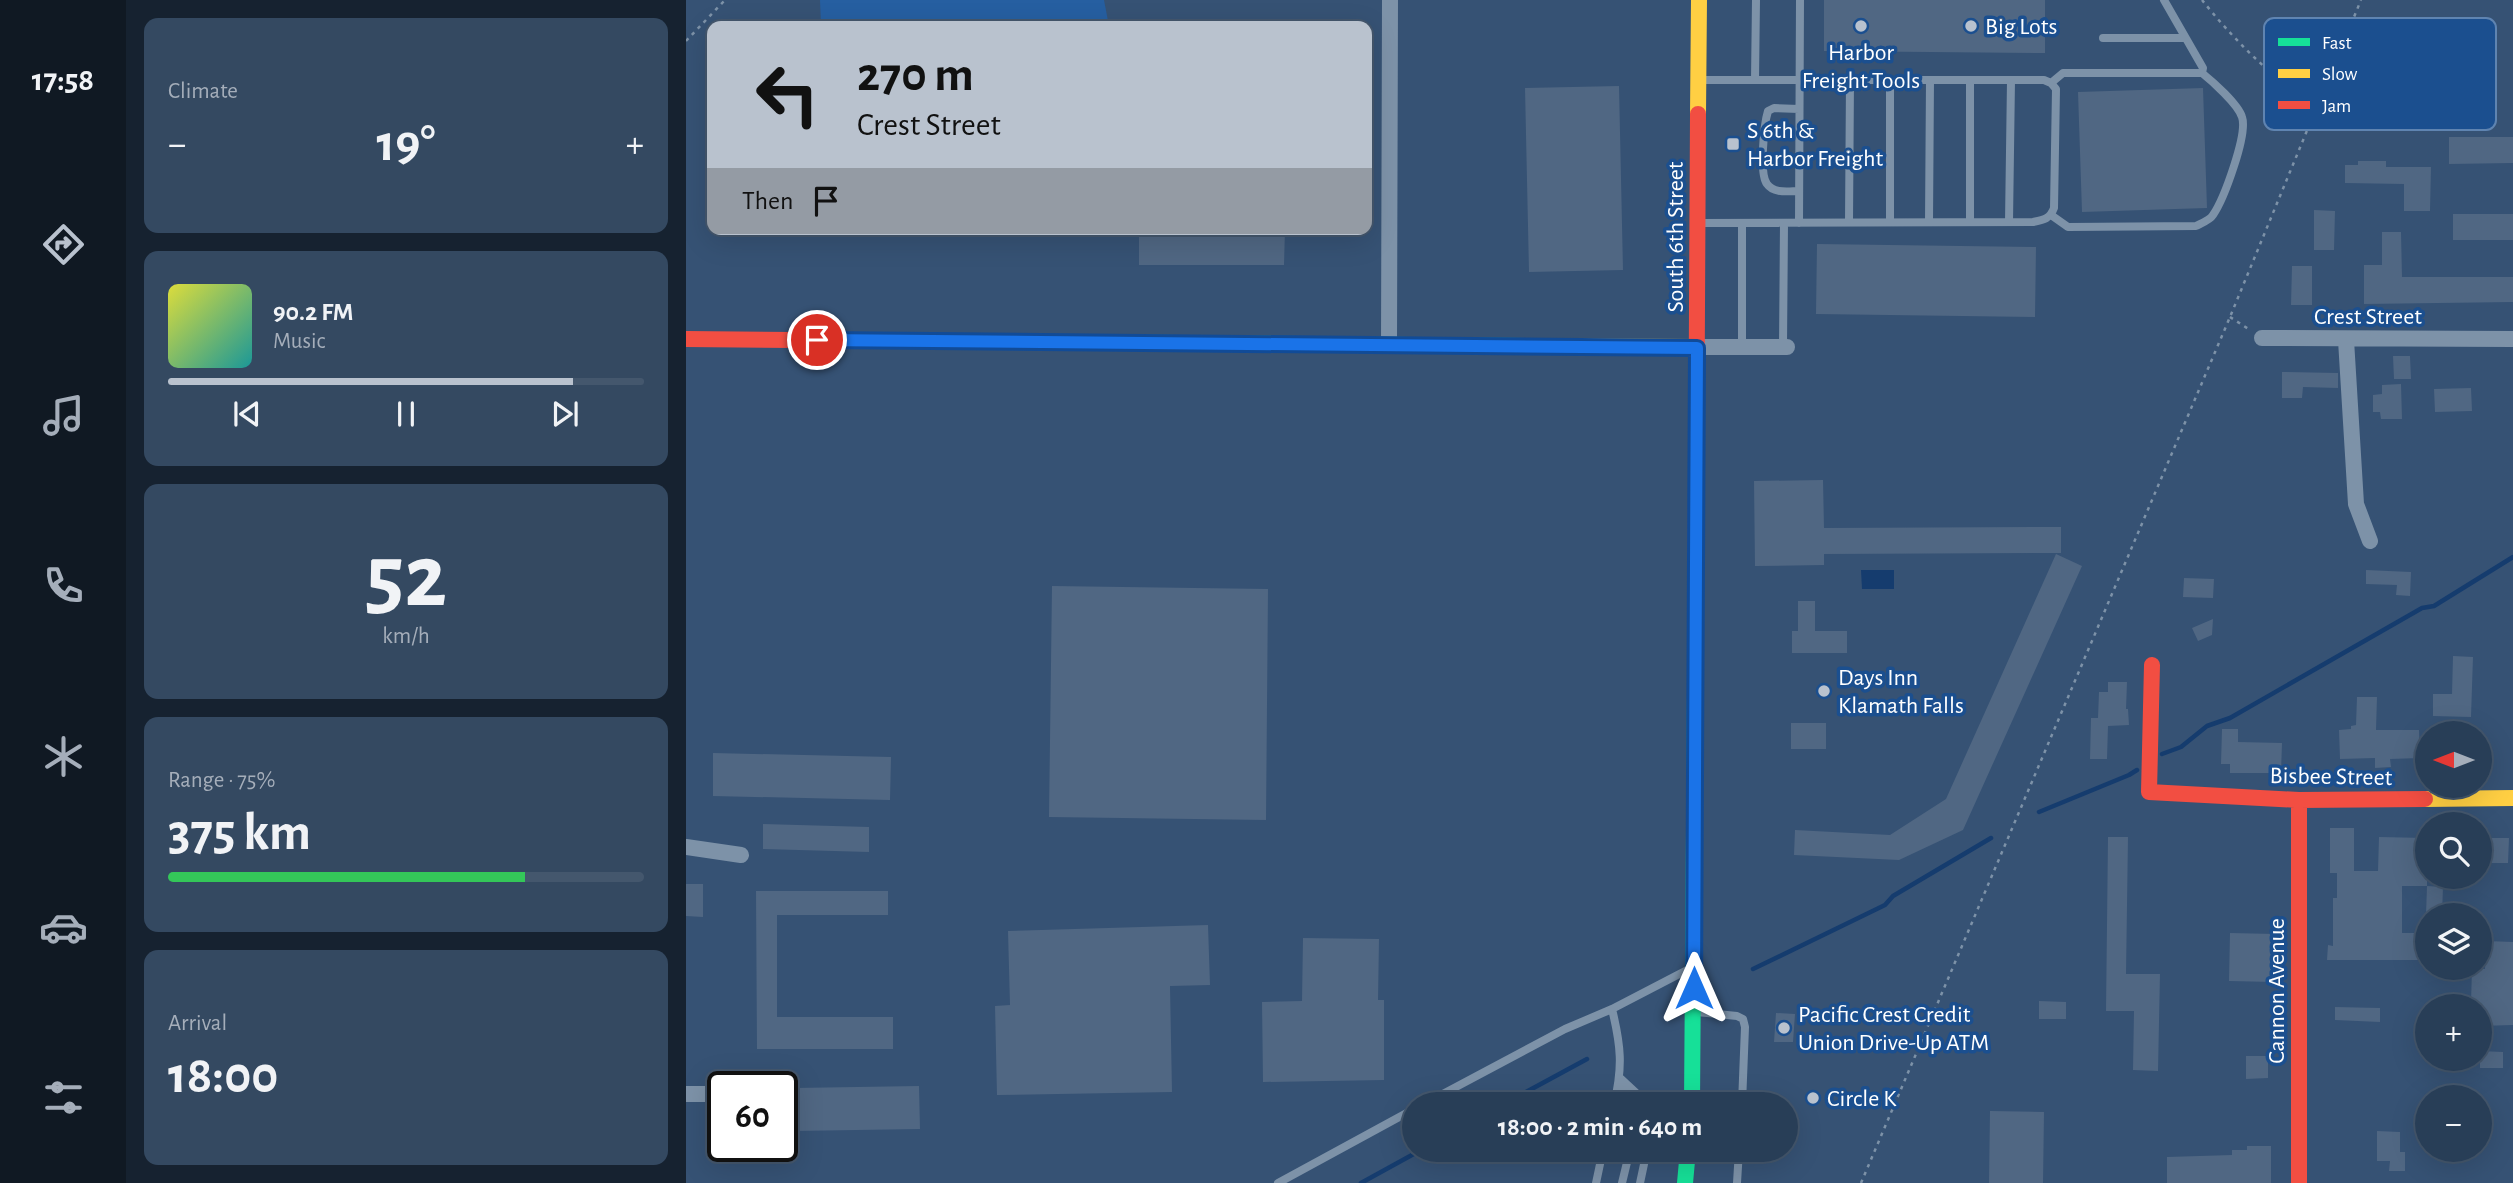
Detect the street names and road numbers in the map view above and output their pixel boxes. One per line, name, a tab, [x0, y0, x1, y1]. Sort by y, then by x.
street label: South 6th Street	[1664, 161, 1688, 312]
street label: Crest Street	[2314, 305, 2422, 329]
street label: Bisbee Street	[2270, 764, 2393, 790]
street label: Cannon Avenue	[2265, 918, 2289, 1064]

